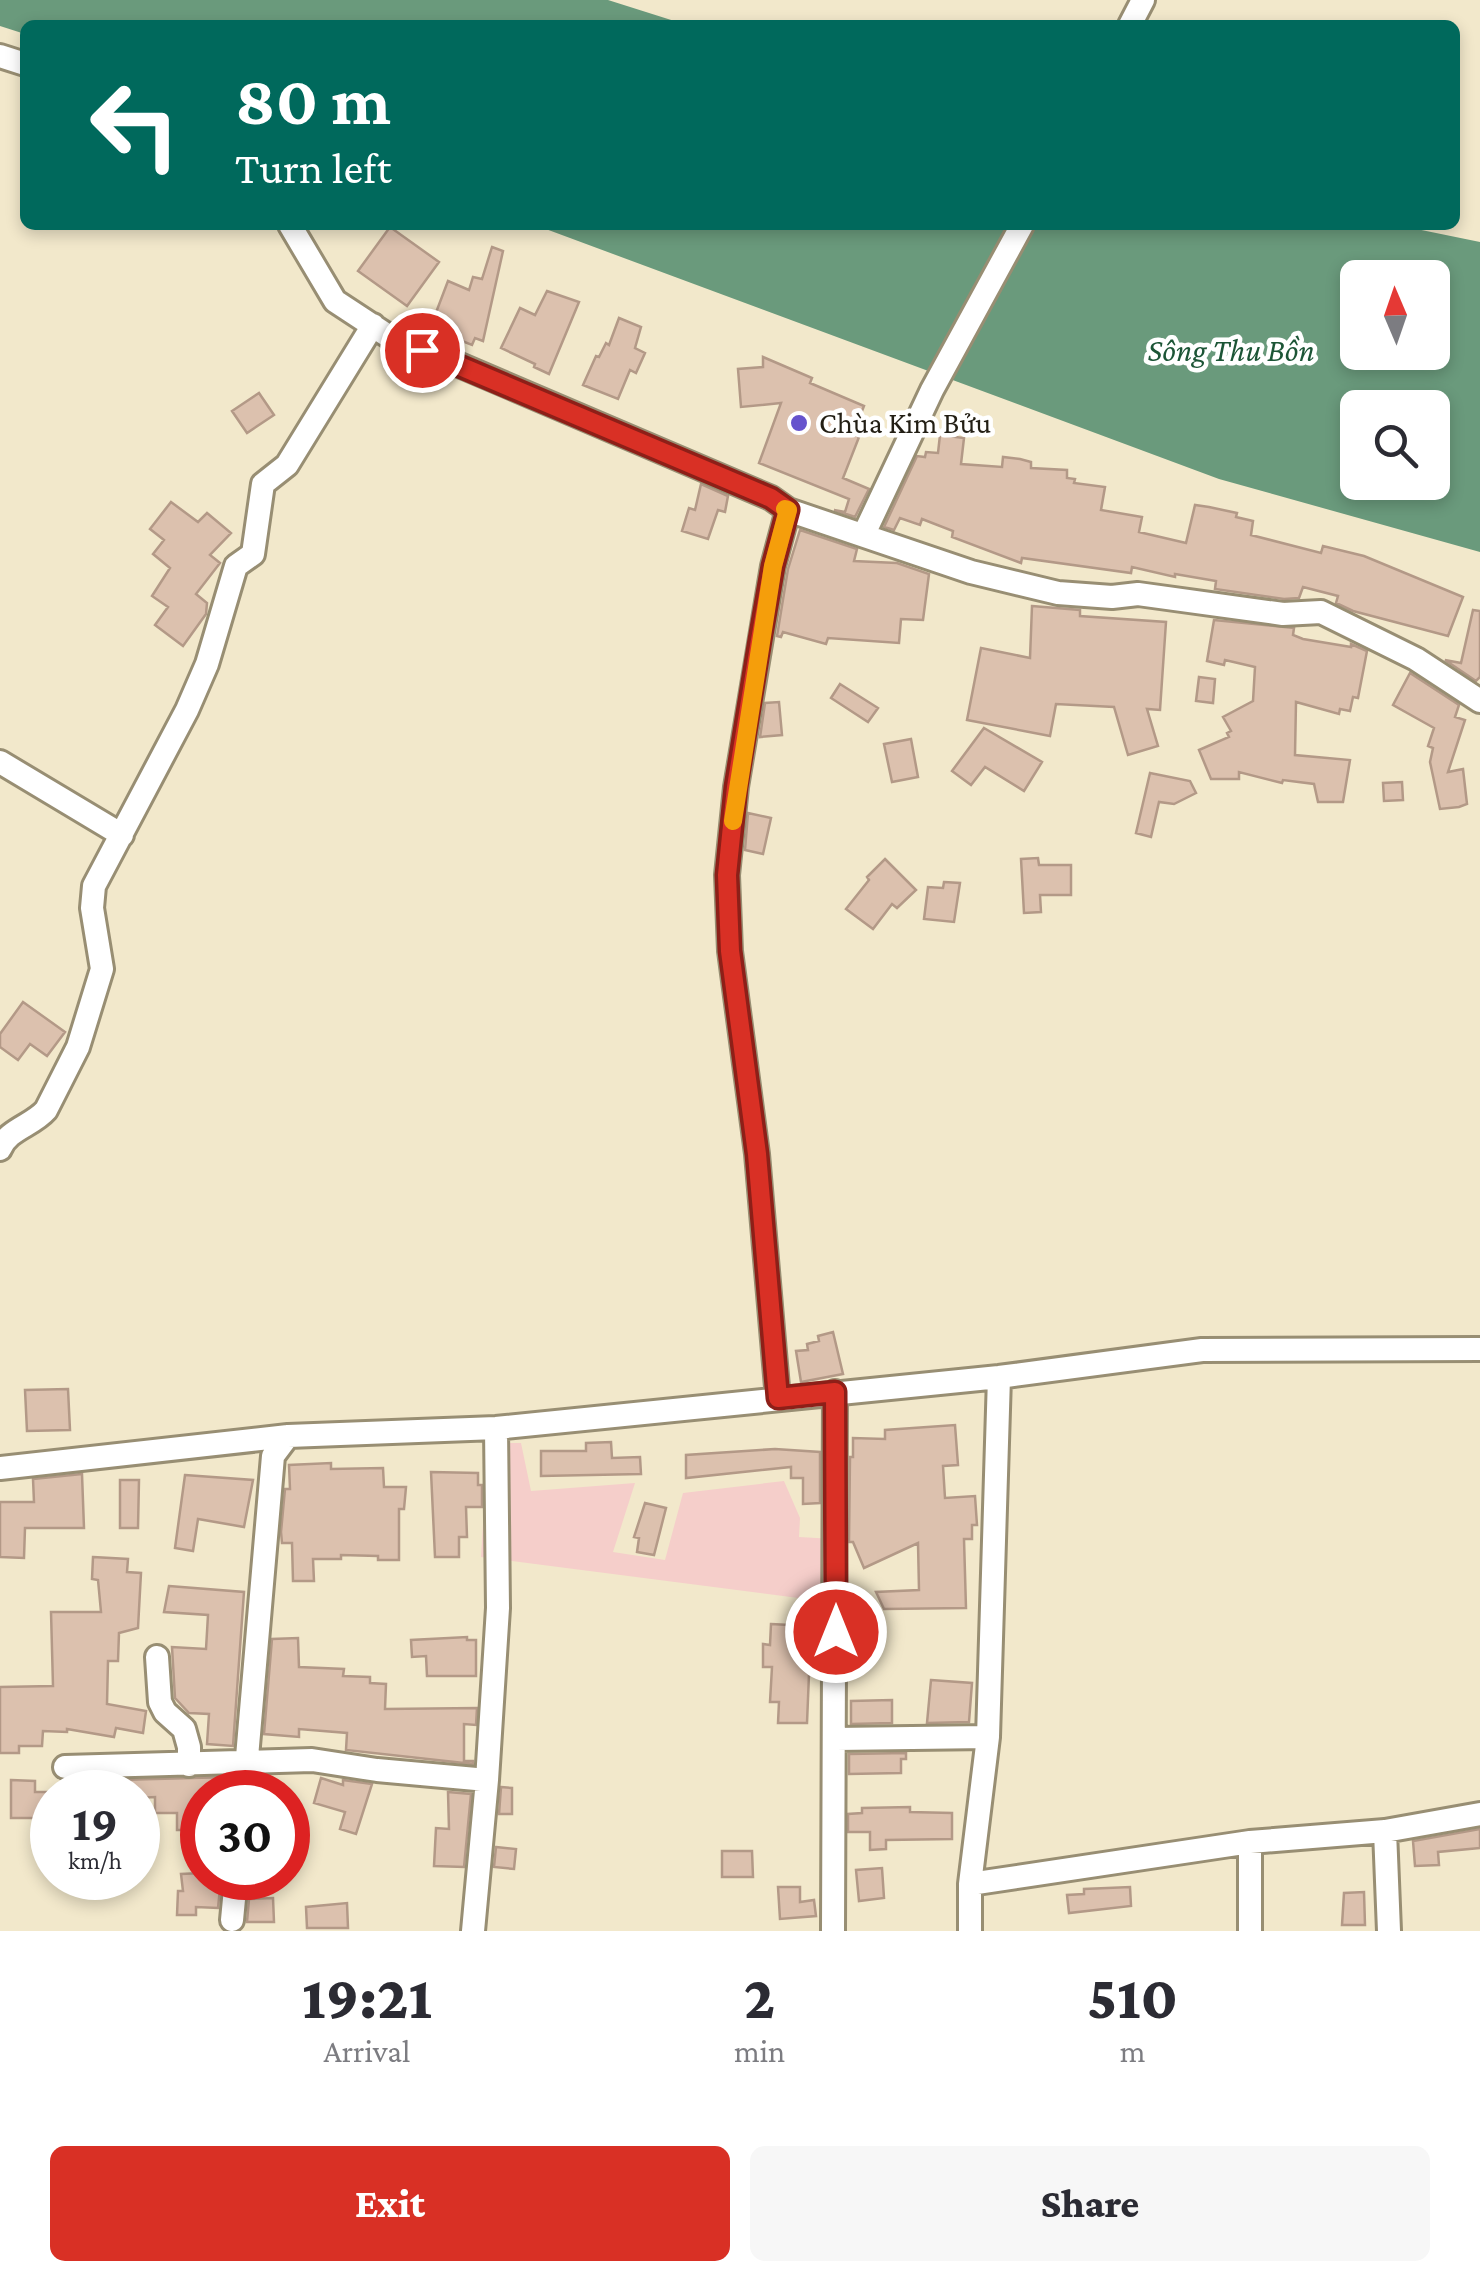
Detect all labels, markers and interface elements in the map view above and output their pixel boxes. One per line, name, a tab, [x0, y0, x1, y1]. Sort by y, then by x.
icon: left	[70, 60, 200, 190]
text: 80 m	[235, 61, 391, 139]
text: Turn left	[235, 143, 392, 193]
north arrow	[1340, 260, 1450, 370]
map controls	[1340, 260, 1450, 500]
pin	[380, 308, 465, 393]
icon: arrive	[395, 323, 450, 378]
water label: Sông Thu Bồn	[1147, 332, 1315, 368]
button: search	[1340, 390, 1450, 500]
place label: Chùa Kim Bửu	[819, 406, 991, 439]
marker: Chùa Kim Bửu	[788, 412, 810, 434]
position arrow	[784, 1580, 888, 1684]
speed limit sign: 30	[180, 1770, 310, 1900]
text: 19	[72, 1795, 118, 1851]
text: km/h	[68, 1847, 122, 1874]
text: 19:21	[302, 1964, 432, 2031]
text: 2	[744, 1964, 775, 2031]
text: 510	[1087, 1964, 1178, 2031]
text: Arrival	[323, 2033, 411, 2069]
text: min	[734, 2033, 785, 2069]
text: m	[1120, 2033, 1145, 2069]
button: Exit	[50, 2146, 730, 2261]
button: Share	[750, 2146, 1430, 2261]

